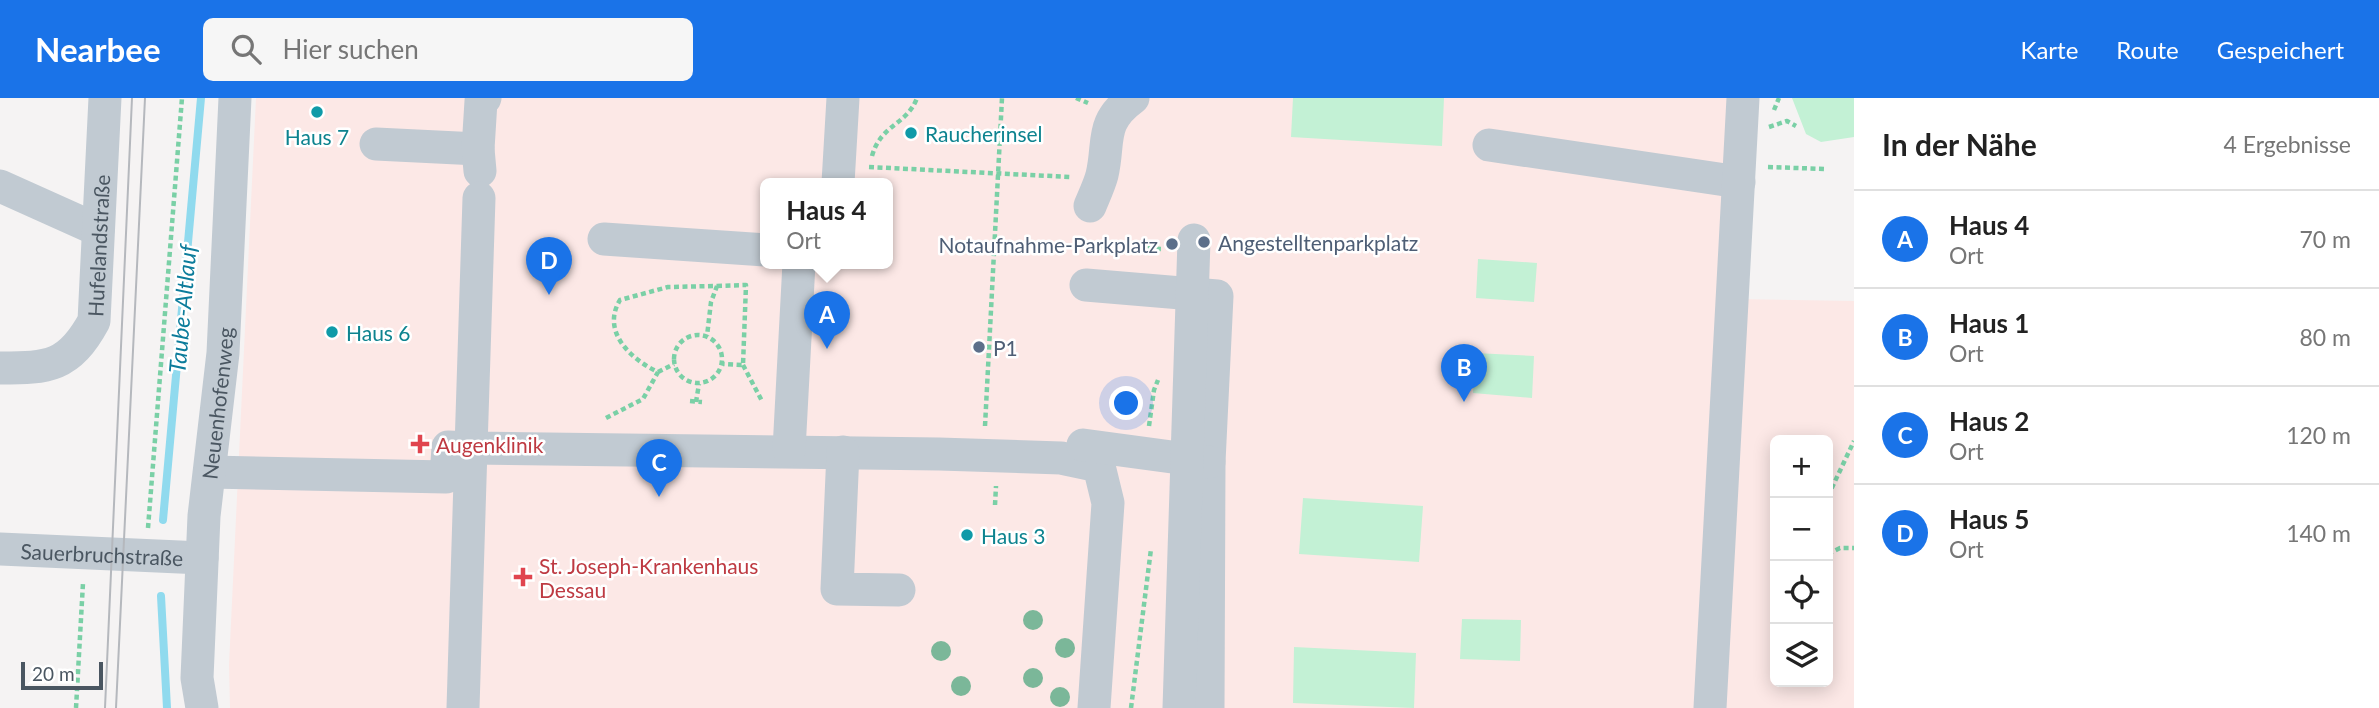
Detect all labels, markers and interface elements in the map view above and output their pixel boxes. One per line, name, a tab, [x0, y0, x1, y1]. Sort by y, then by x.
search box	[203, 18, 693, 81]
text: Nearbee	[35, 29, 161, 69]
icon: search	[227, 30, 265, 68]
text: Hier suchen	[283, 33, 419, 65]
text: Karte	[2021, 35, 2078, 64]
text: Route	[2116, 35, 2179, 64]
text: Gespeichert	[2217, 35, 2344, 64]
marker: Haus 7	[309, 104, 325, 120]
place label: Raucherinsel	[925, 121, 1043, 146]
place label: Haus 7	[285, 124, 349, 149]
marker: Raucherinsel	[903, 125, 919, 141]
text: In der Nähe	[1882, 126, 2037, 162]
text: 4 Ergebnisse	[2223, 130, 2351, 158]
street label: Hufelandstraße	[82, 174, 114, 317]
popup	[760, 178, 893, 269]
text: Haus 4	[786, 194, 867, 226]
text: Haus 4	[1949, 209, 2029, 241]
text: A	[1897, 225, 1913, 253]
text: 70 m	[2300, 225, 2351, 253]
text: Ort	[786, 226, 821, 254]
place label: Angestelltenparkplatz	[1218, 230, 1418, 255]
place label: Notaufnahme-Parkplatz	[938, 232, 1158, 257]
marker: Angestelltenparkplatz	[1196, 234, 1212, 250]
marker: Notaufnahme-Parkplatz	[1164, 236, 1180, 252]
pin: D	[526, 237, 572, 295]
text: Ort	[1949, 241, 1984, 269]
water label: Taube-Altlauf	[162, 242, 202, 375]
pin: A	[804, 291, 850, 349]
text: Haus 1	[1949, 307, 2029, 339]
place label: Haus 6	[346, 320, 411, 345]
text: B	[1897, 323, 1913, 351]
text: 80 m	[2300, 323, 2351, 351]
marker: Haus 6	[324, 324, 340, 340]
street label: Neuenhofenweg	[196, 327, 237, 481]
place label: P1	[993, 335, 1018, 360]
marker: P1	[971, 339, 987, 355]
text: Ort	[1949, 339, 1984, 367]
pin: B	[1441, 344, 1487, 402]
your location	[1109, 386, 1143, 420]
text: Haus 2	[1949, 405, 2029, 437]
text: C	[1897, 421, 1913, 449]
text: 120 m	[2286, 421, 2351, 449]
place label: Augenklinik	[436, 432, 544, 457]
marker: Augenklinik	[410, 434, 430, 454]
map controls	[1770, 435, 1833, 687]
button: +	[1770, 435, 1833, 498]
text: Ort	[1949, 437, 1984, 465]
pin: C	[636, 439, 682, 497]
button: −	[1770, 498, 1833, 561]
text: Haus 5	[1949, 503, 2029, 535]
text: D	[1896, 519, 1914, 547]
text: 140 m	[2286, 519, 2351, 547]
place label: Haus 3	[981, 523, 1046, 548]
marker: Haus 3	[959, 527, 975, 543]
text: Ort	[1949, 535, 1984, 563]
street label: Sauerbruchstraße	[20, 537, 184, 570]
place label: St. Joseph-Krankenhaus Dessau	[539, 553, 758, 602]
button: locate	[1770, 561, 1833, 624]
marker: St. Joseph-Krankenhaus Dessau	[513, 567, 533, 587]
button: layers	[1770, 624, 1833, 687]
scale bar	[21, 659, 103, 691]
text: 20 m	[32, 662, 75, 685]

